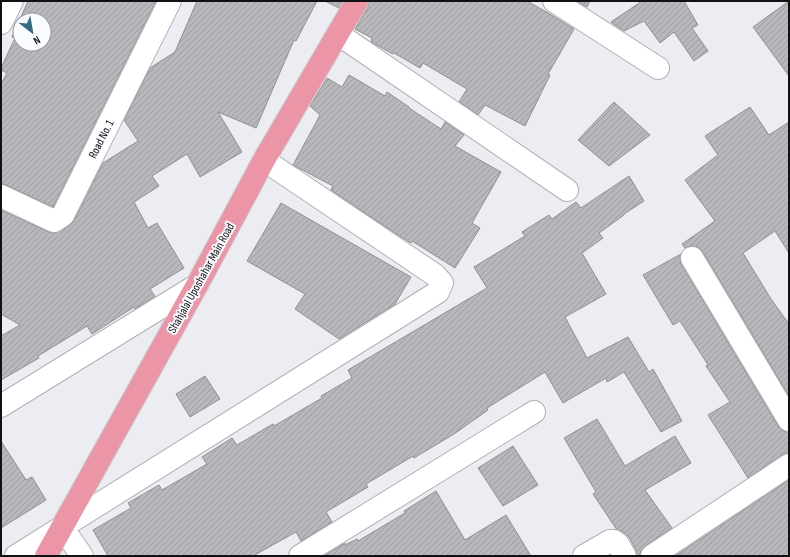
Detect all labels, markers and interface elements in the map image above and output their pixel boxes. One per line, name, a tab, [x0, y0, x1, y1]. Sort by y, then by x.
north arrow	[12, 12, 52, 52]
text: N	[31, 33, 43, 47]
street label: Road No. 1	[85, 117, 118, 161]
street label: Shahjalal Uposhahar Main Road	[165, 220, 238, 336]

